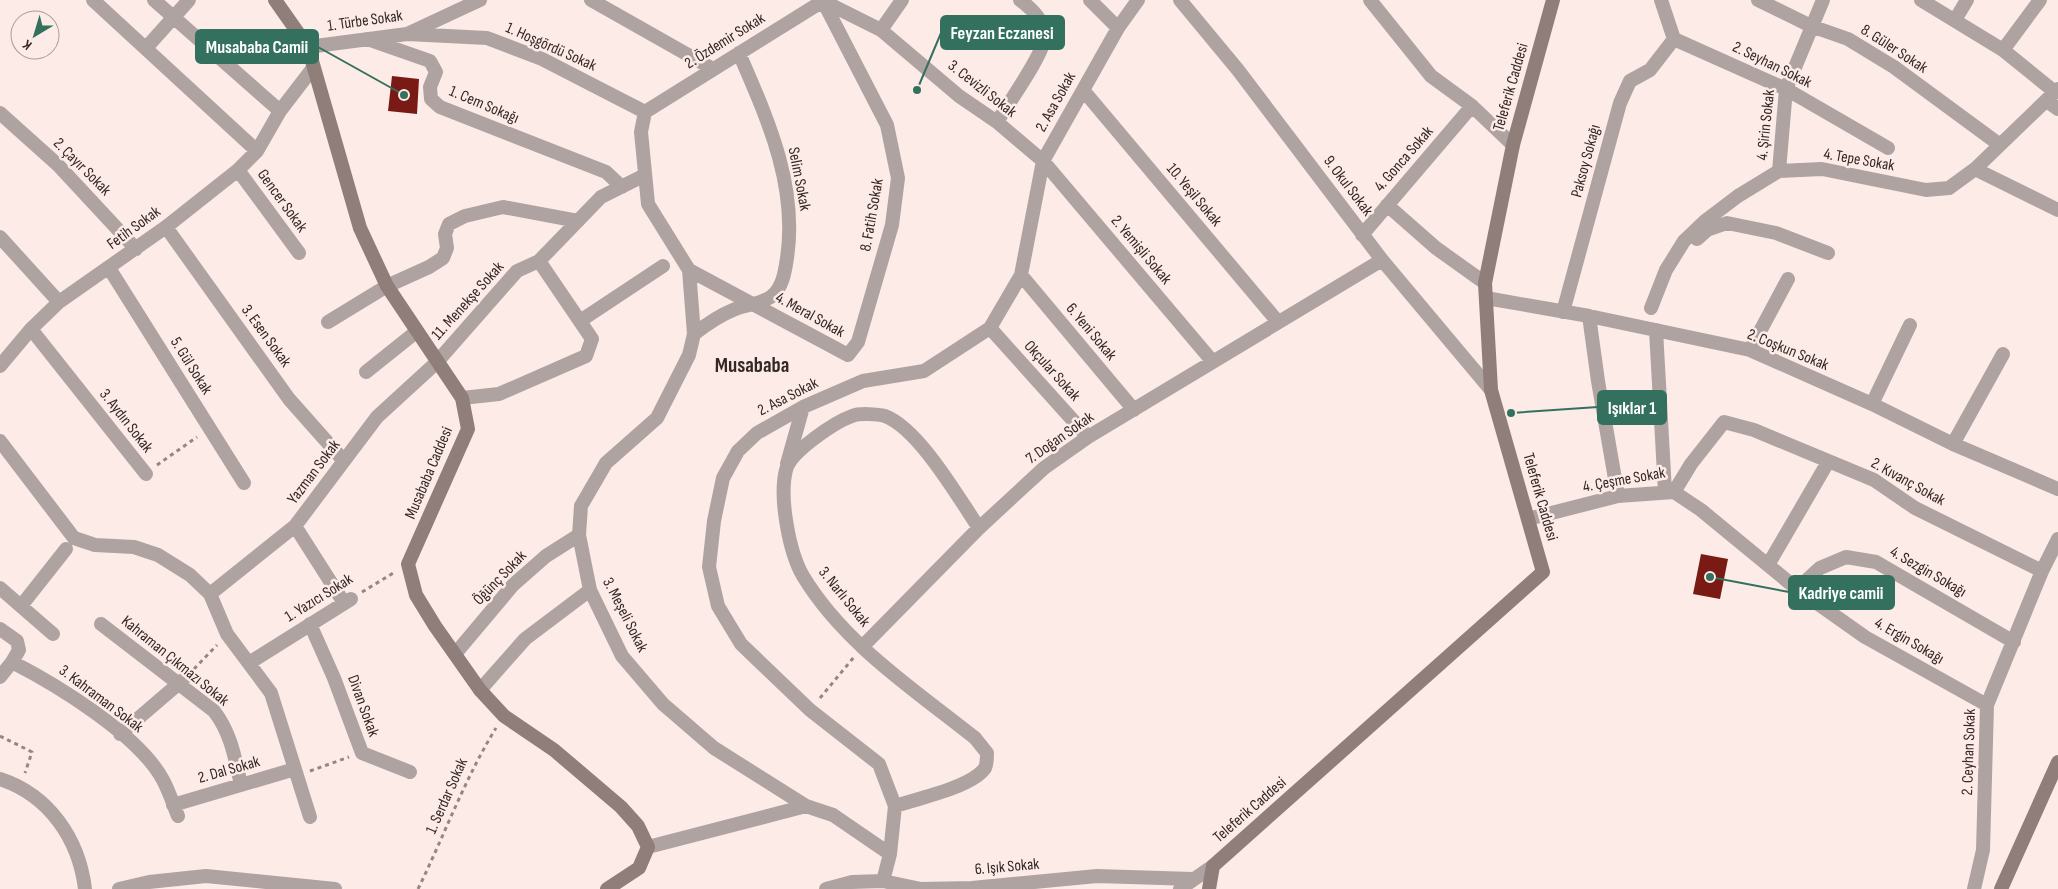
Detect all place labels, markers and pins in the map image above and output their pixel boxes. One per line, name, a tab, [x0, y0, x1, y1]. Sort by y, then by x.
callout: Feyzan Eczanesi	[941, 16, 1064, 49]
callout: Musababa Camii	[196, 30, 318, 63]
callout: Işıklar 1	[1598, 391, 1666, 424]
callout: Kadriye camii	[1789, 576, 1894, 609]

